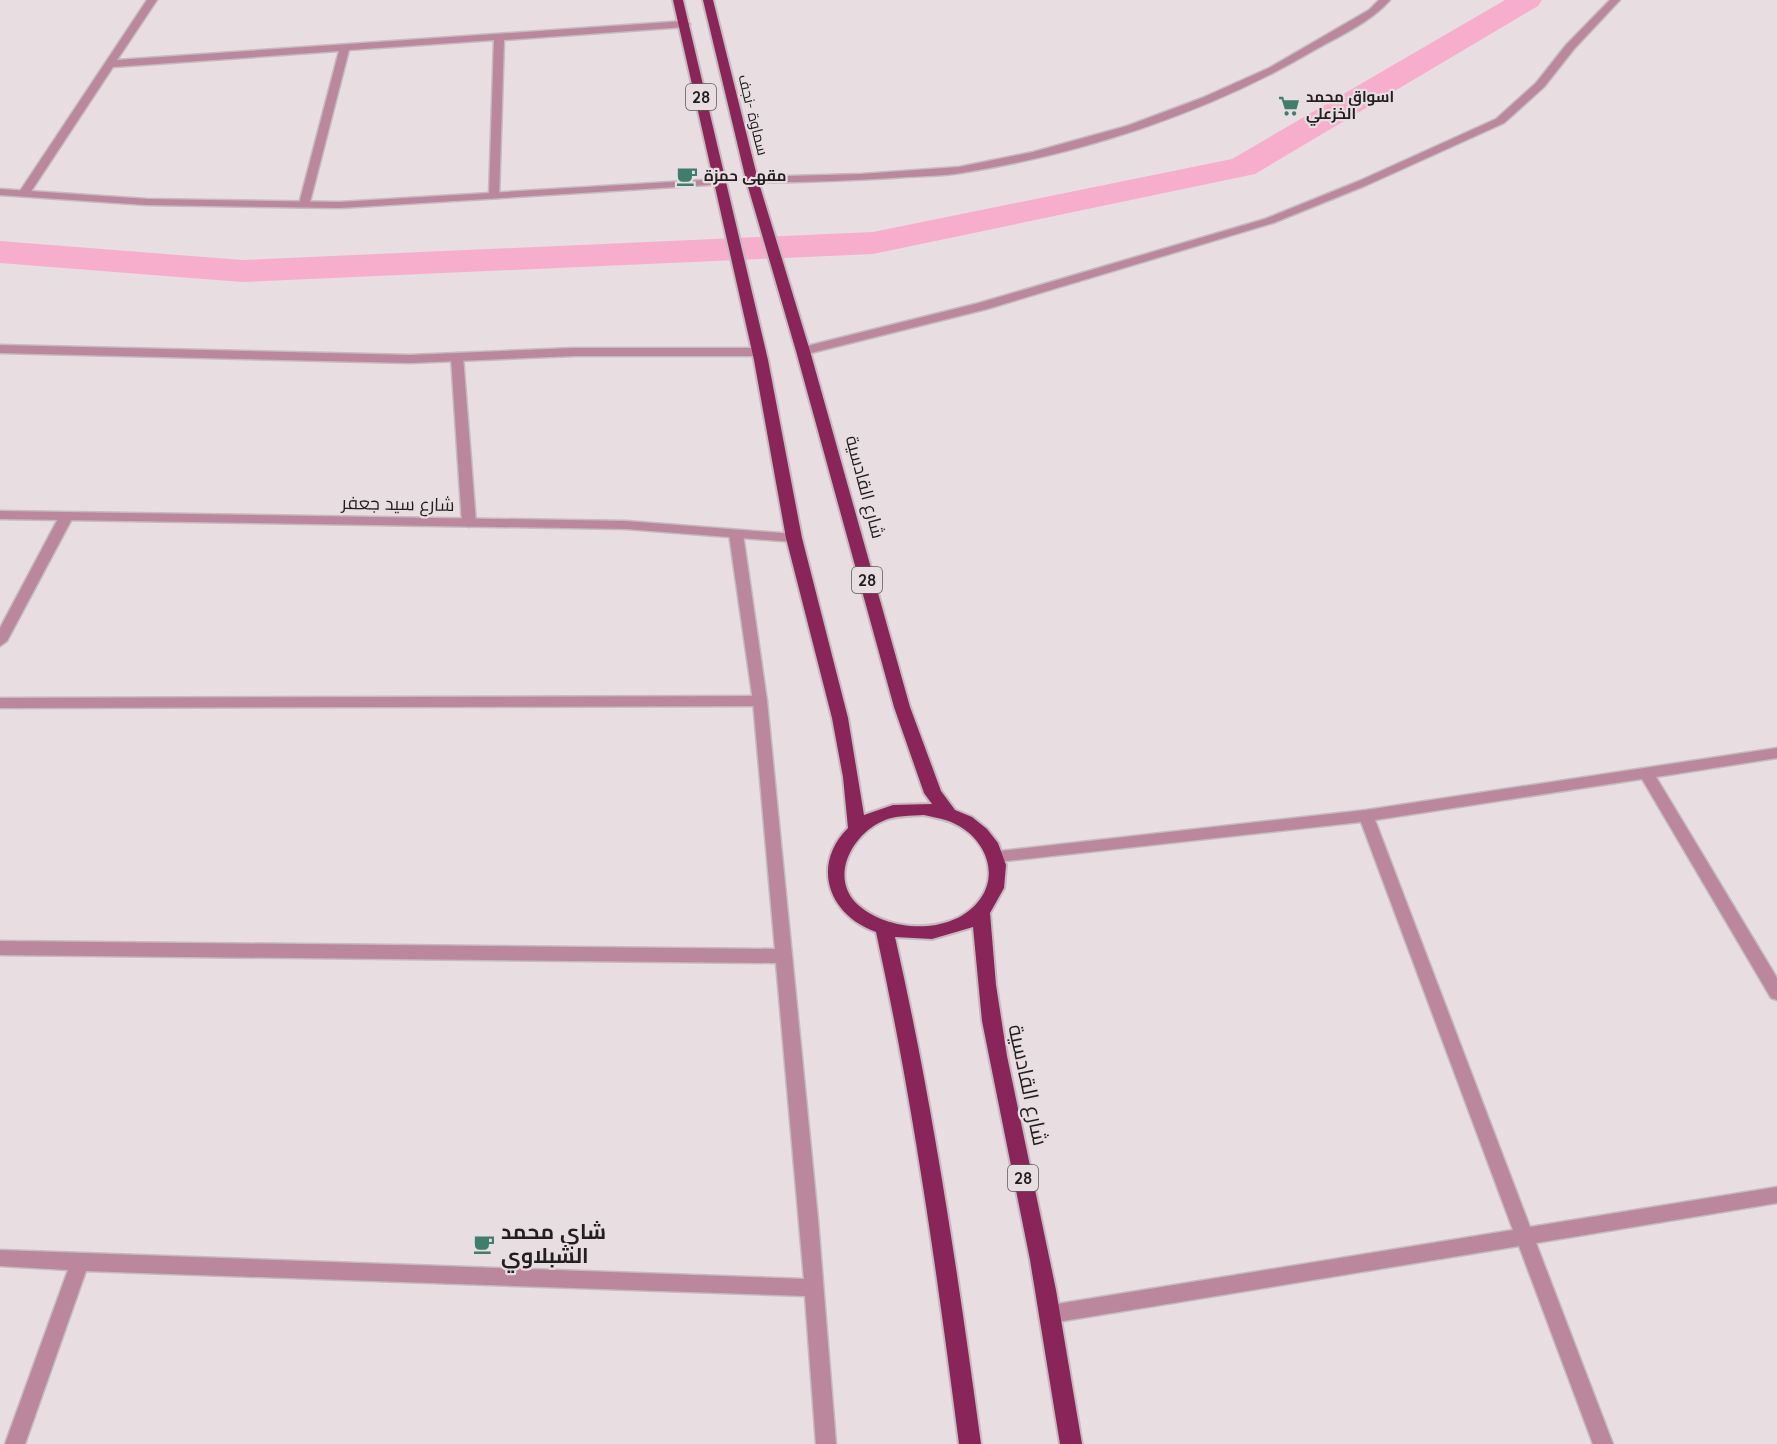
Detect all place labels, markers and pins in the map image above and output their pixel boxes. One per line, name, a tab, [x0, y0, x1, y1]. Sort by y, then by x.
place label: اسواق محمد الخزعلي	[1306, 87, 1394, 126]
supermarket icon: اسواق محمد الخزعلي	[1277, 94, 1301, 118]
cafe icon: مقهى حمزة	[675, 164, 699, 188]
place label: مقهى حمزة	[704, 166, 786, 185]
place label: شاي محمد الشبلاوي	[501, 1218, 606, 1273]
cafe icon: شاي محمد الشبلاوي	[472, 1232, 496, 1256]

